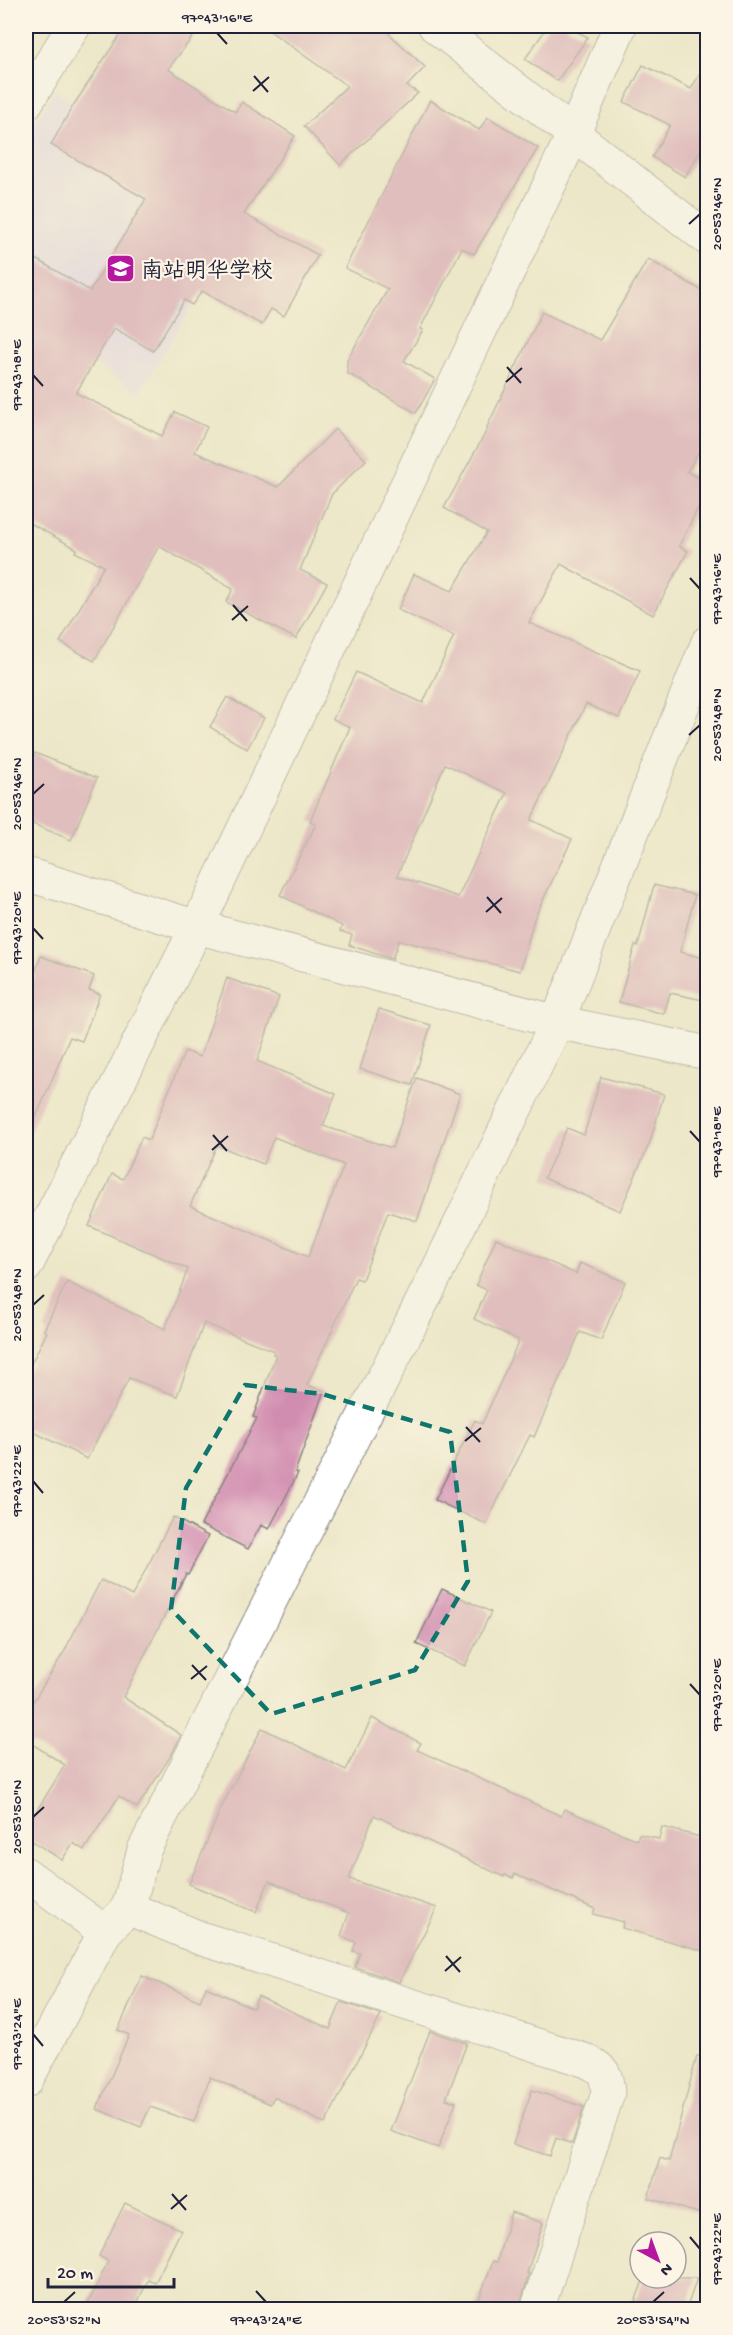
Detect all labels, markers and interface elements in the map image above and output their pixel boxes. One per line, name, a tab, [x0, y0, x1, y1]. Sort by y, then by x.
text: 97°43'16"E	[181, 10, 253, 28]
text: 20°53'46"N	[709, 177, 727, 250]
school or university icon: 南站明华学校	[104, 253, 136, 285]
place label: 南站明华学校	[141, 258, 273, 286]
text: 97°43'18"E	[9, 339, 27, 411]
text: 97°43'16"E	[709, 553, 727, 625]
text: 20°53'48"N	[709, 688, 727, 762]
text: 20°53'46"N	[9, 757, 27, 830]
text: 97°43'20"E	[9, 891, 27, 965]
text: 97°43'18"E	[709, 1106, 727, 1178]
text: 20°53'48"N	[9, 1268, 27, 1342]
text: 97°43'22"E	[9, 1445, 27, 1518]
text: 97°43'20"E	[709, 1658, 727, 1732]
text: 20°53'50"N	[9, 1780, 27, 1854]
text: 97°43'24"E	[9, 1998, 27, 2070]
text: 97°43'22"E	[709, 2213, 727, 2286]
north arrow	[628, 2230, 688, 2290]
scale bar	[48, 2251, 174, 2289]
text: N	[655, 2258, 676, 2280]
text: 20 m	[57, 2264, 93, 2285]
text: 20°53'52"N	[27, 2312, 101, 2330]
text: 97°43'24"E	[230, 2312, 302, 2330]
text: 20°53'54"N	[616, 2312, 690, 2330]

